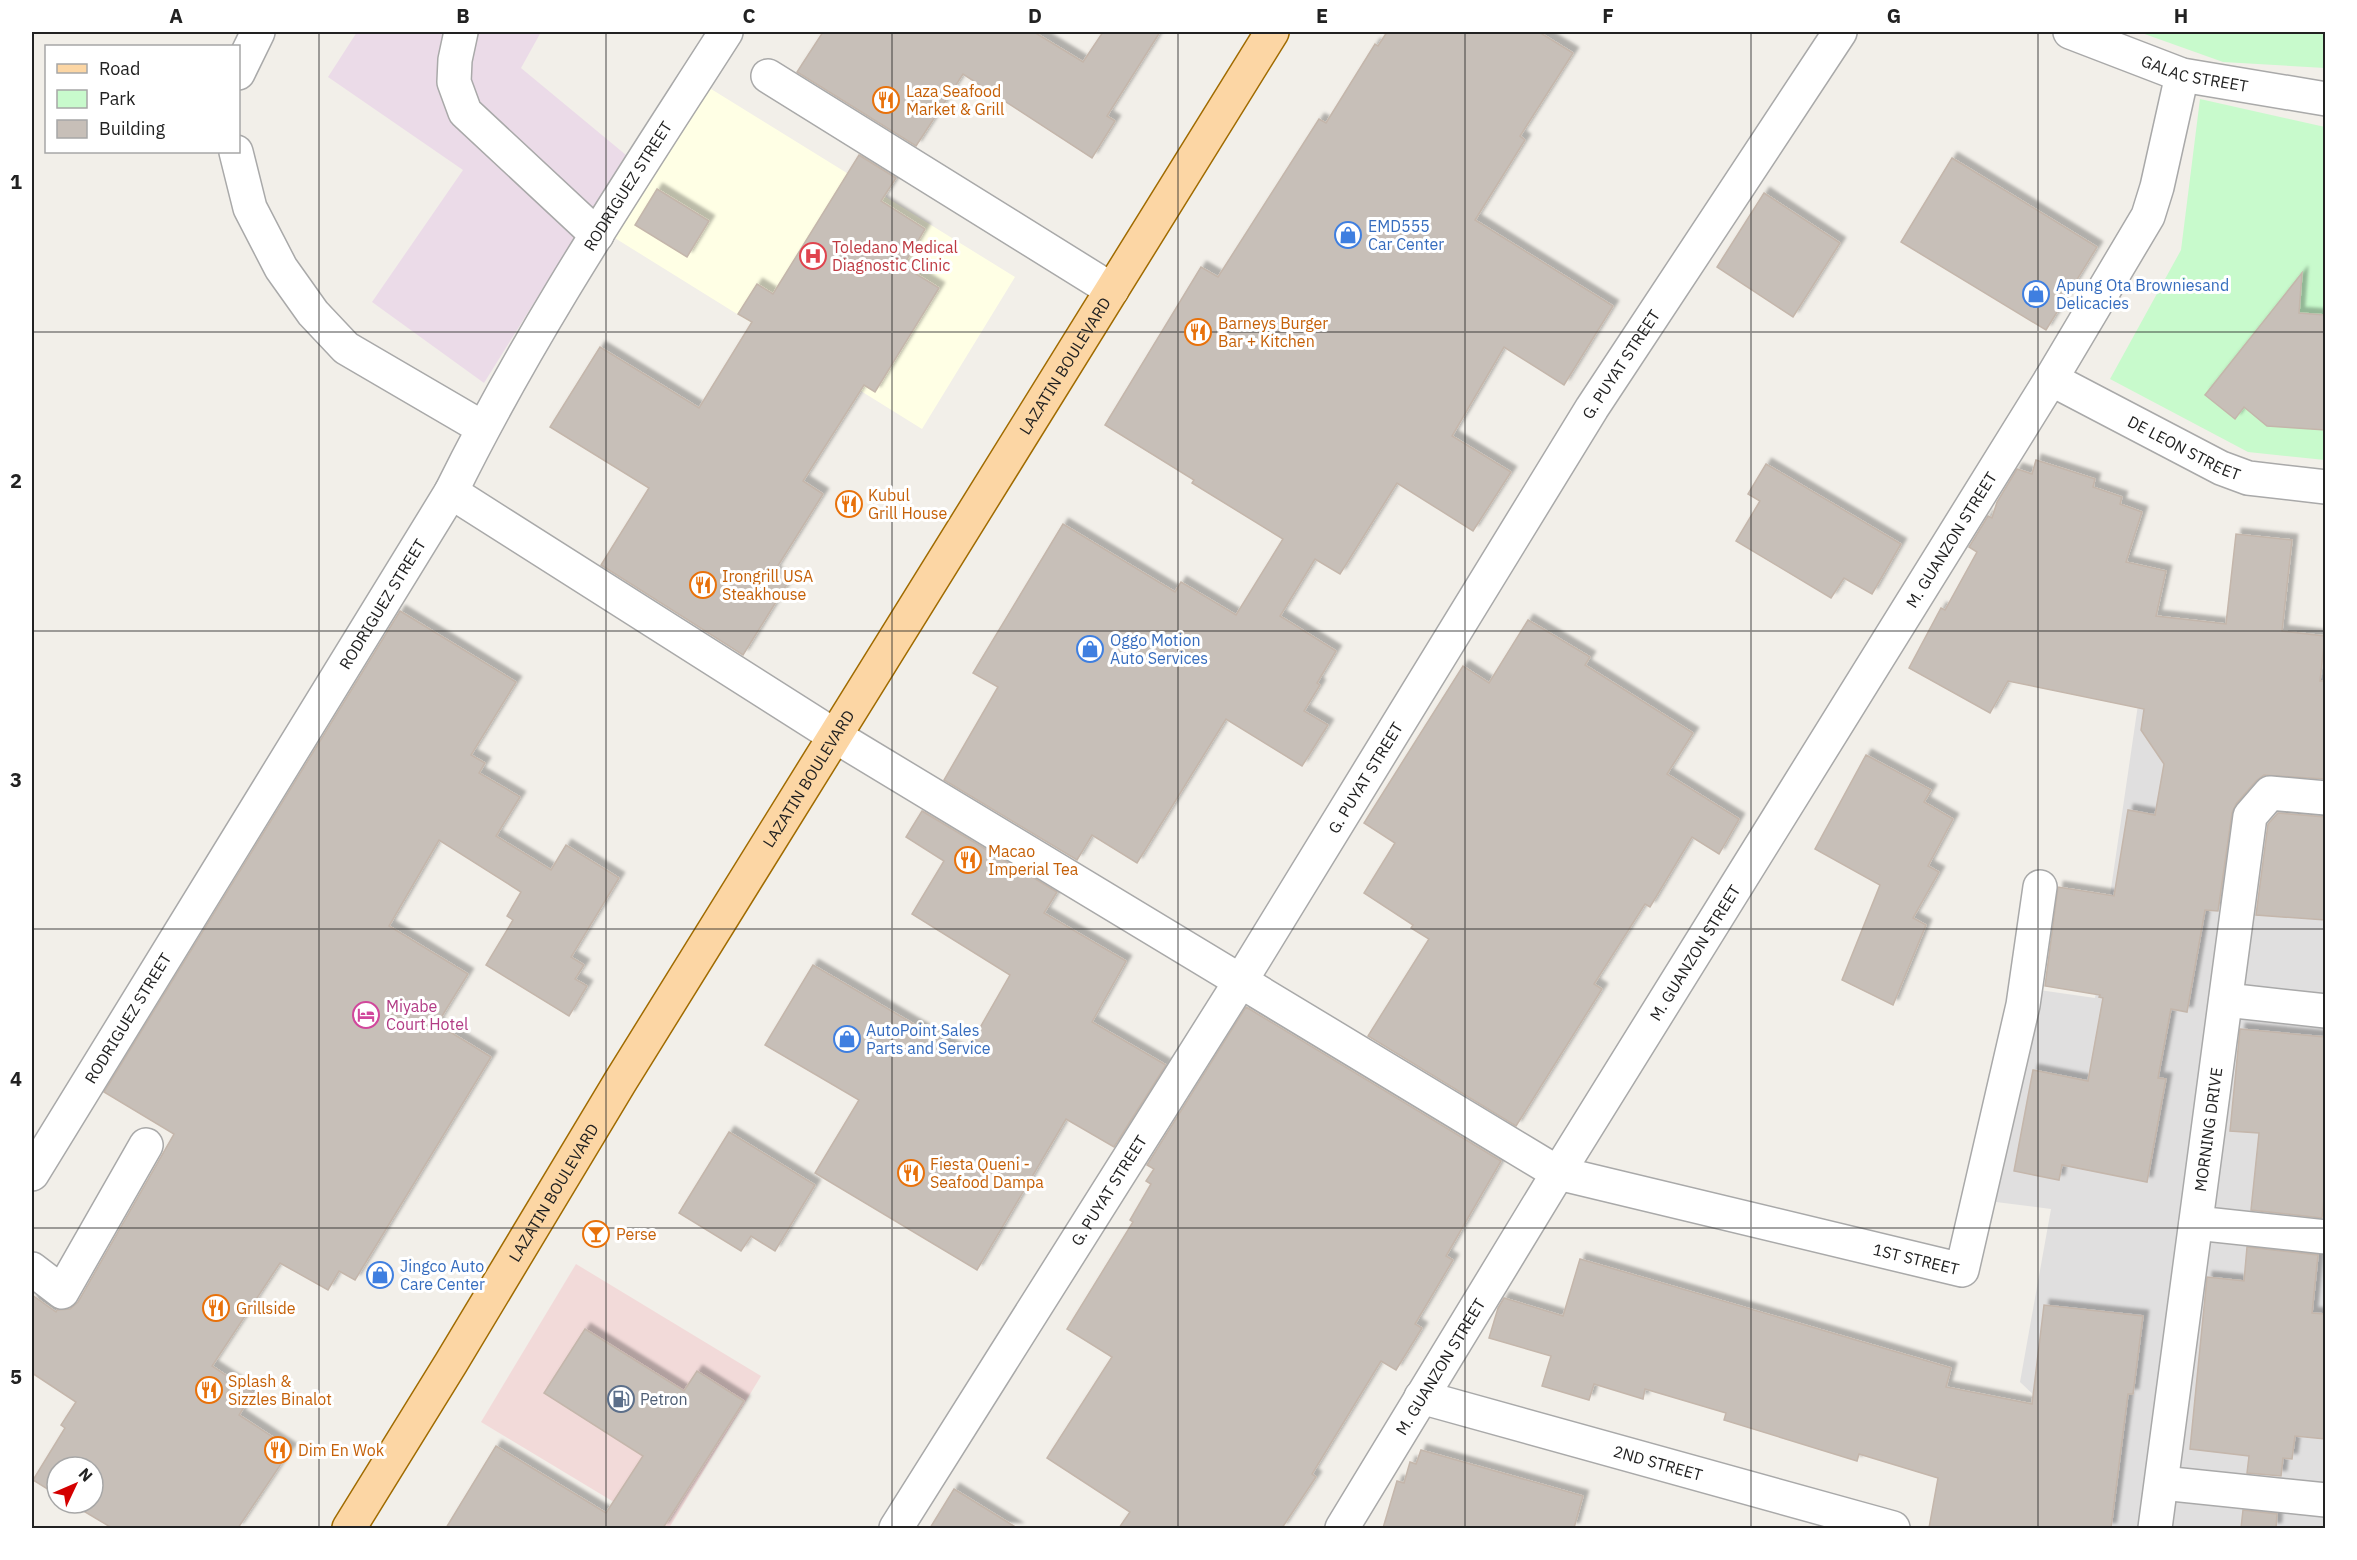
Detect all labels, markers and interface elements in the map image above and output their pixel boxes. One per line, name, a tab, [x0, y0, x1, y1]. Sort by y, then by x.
text: A	[169, 2, 183, 29]
text: B	[456, 2, 470, 29]
text: C	[742, 2, 756, 29]
text: D	[1028, 2, 1042, 29]
text: E	[1316, 2, 1328, 29]
text: F	[1602, 2, 1614, 29]
text: G	[1887, 2, 1901, 29]
text: H	[2174, 2, 2188, 29]
legend	[45, 45, 240, 153]
street label: GALAC STREET	[2138, 50, 2250, 96]
text: Road	[99, 57, 140, 80]
place label: Laza Seafood Market & Grill	[906, 81, 1004, 119]
restaurant icon: Laza Seafood Market & Grill	[871, 85, 901, 115]
text: Park	[99, 87, 136, 110]
text: Building	[99, 117, 166, 140]
street label: RODRIGUEZ STREET	[579, 117, 676, 254]
text: 1	[10, 168, 22, 195]
place label: EMD555 Car Center	[1368, 216, 1444, 254]
shop icon: EMD555 Car Center	[1333, 220, 1363, 250]
place label: Toledano Medical Diagnostic Clinic	[832, 237, 958, 275]
hospital icon: Toledano Medical Diagnostic Clinic	[798, 241, 828, 271]
place label: Apung Ota Browniesand Delicacies	[2056, 275, 2229, 313]
shop icon: Apung Ota Browniesand Delicacies	[2021, 279, 2051, 309]
street label: LAZATIN BOULEVARD	[1015, 293, 1115, 438]
street label: G. PUYAT STREET	[1578, 306, 1664, 423]
place label: Barneys Burger Bar + Kitchen	[1218, 313, 1328, 351]
restaurant icon: Barneys Burger Bar + Kitchen	[1183, 317, 1213, 347]
street label: DE LEON STREET	[2124, 411, 2243, 484]
text: 2	[10, 467, 22, 494]
street label: M. GUANZON STREET	[1902, 468, 2001, 611]
place label: Kubul Grill House	[868, 485, 948, 523]
restaurant icon: Kubul Grill House	[834, 489, 864, 519]
street label: RODRIGUEZ STREET	[335, 535, 430, 673]
place label: Irongrill USA Steakhouse	[722, 566, 813, 604]
restaurant icon: Irongrill USA Steakhouse	[688, 570, 718, 600]
place label: Oggo Motion Auto Services	[1110, 630, 1208, 668]
shop icon: Oggo Motion Auto Services	[1075, 634, 1105, 664]
street label: LAZATIN BOULEVARD	[758, 706, 859, 851]
street label: G. PUYAT STREET	[1324, 718, 1407, 837]
text: 3	[10, 766, 22, 793]
place label: Macao Imperial Tea	[988, 841, 1079, 879]
restaurant icon: Macao Imperial Tea	[953, 845, 983, 875]
street label: M. GUANZON STREET	[1645, 881, 1745, 1024]
street label: RODRIGUEZ STREET	[80, 949, 175, 1087]
place label: Miyabe Court Hotel	[386, 996, 468, 1034]
hotel icon: Miyabe Court Hotel	[351, 1000, 381, 1030]
place label: AutoPoint Sales Parts and Service	[866, 1020, 991, 1058]
shop icon: AutoPoint Sales Parts and Service	[832, 1024, 862, 1054]
text: 4	[10, 1065, 22, 1092]
street label: MORNING DRIVE	[2190, 1066, 2226, 1193]
street label: LAZATIN BOULEVARD	[504, 1120, 603, 1265]
street label: G. PUYAT STREET	[1066, 1131, 1151, 1249]
place label: Fiesta Queni - Seafood Dampa	[930, 1154, 1044, 1192]
restaurant icon: Fiesta Queni - Seafood Dampa	[896, 1158, 926, 1188]
bar icon: Perse	[581, 1219, 611, 1249]
place label: Perse	[616, 1224, 657, 1244]
street label: 1ST STREET	[1871, 1239, 1961, 1279]
place label: Jingco Auto Care Center	[400, 1256, 485, 1294]
shop icon: Jingco Auto Care Center	[365, 1260, 395, 1290]
restaurant icon: Grillside	[201, 1293, 231, 1323]
street label: M. GUANZON STREET	[1391, 1295, 1489, 1438]
place label: Grillside	[236, 1298, 296, 1318]
text: 5	[10, 1363, 22, 1390]
place label: Splash & Sizzles Binalot	[228, 1371, 332, 1409]
restaurant icon: Splash & Sizzles Binalot	[194, 1375, 224, 1405]
fuel station icon: Petron	[606, 1384, 636, 1414]
place label: Petron	[640, 1389, 688, 1409]
restaurant icon: Dim En Wok	[263, 1435, 293, 1465]
place label: Dim En Wok	[298, 1440, 385, 1460]
street label: 2ND STREET	[1611, 1441, 1705, 1485]
north arrow	[45, 1455, 105, 1515]
text: N	[75, 1463, 97, 1486]

